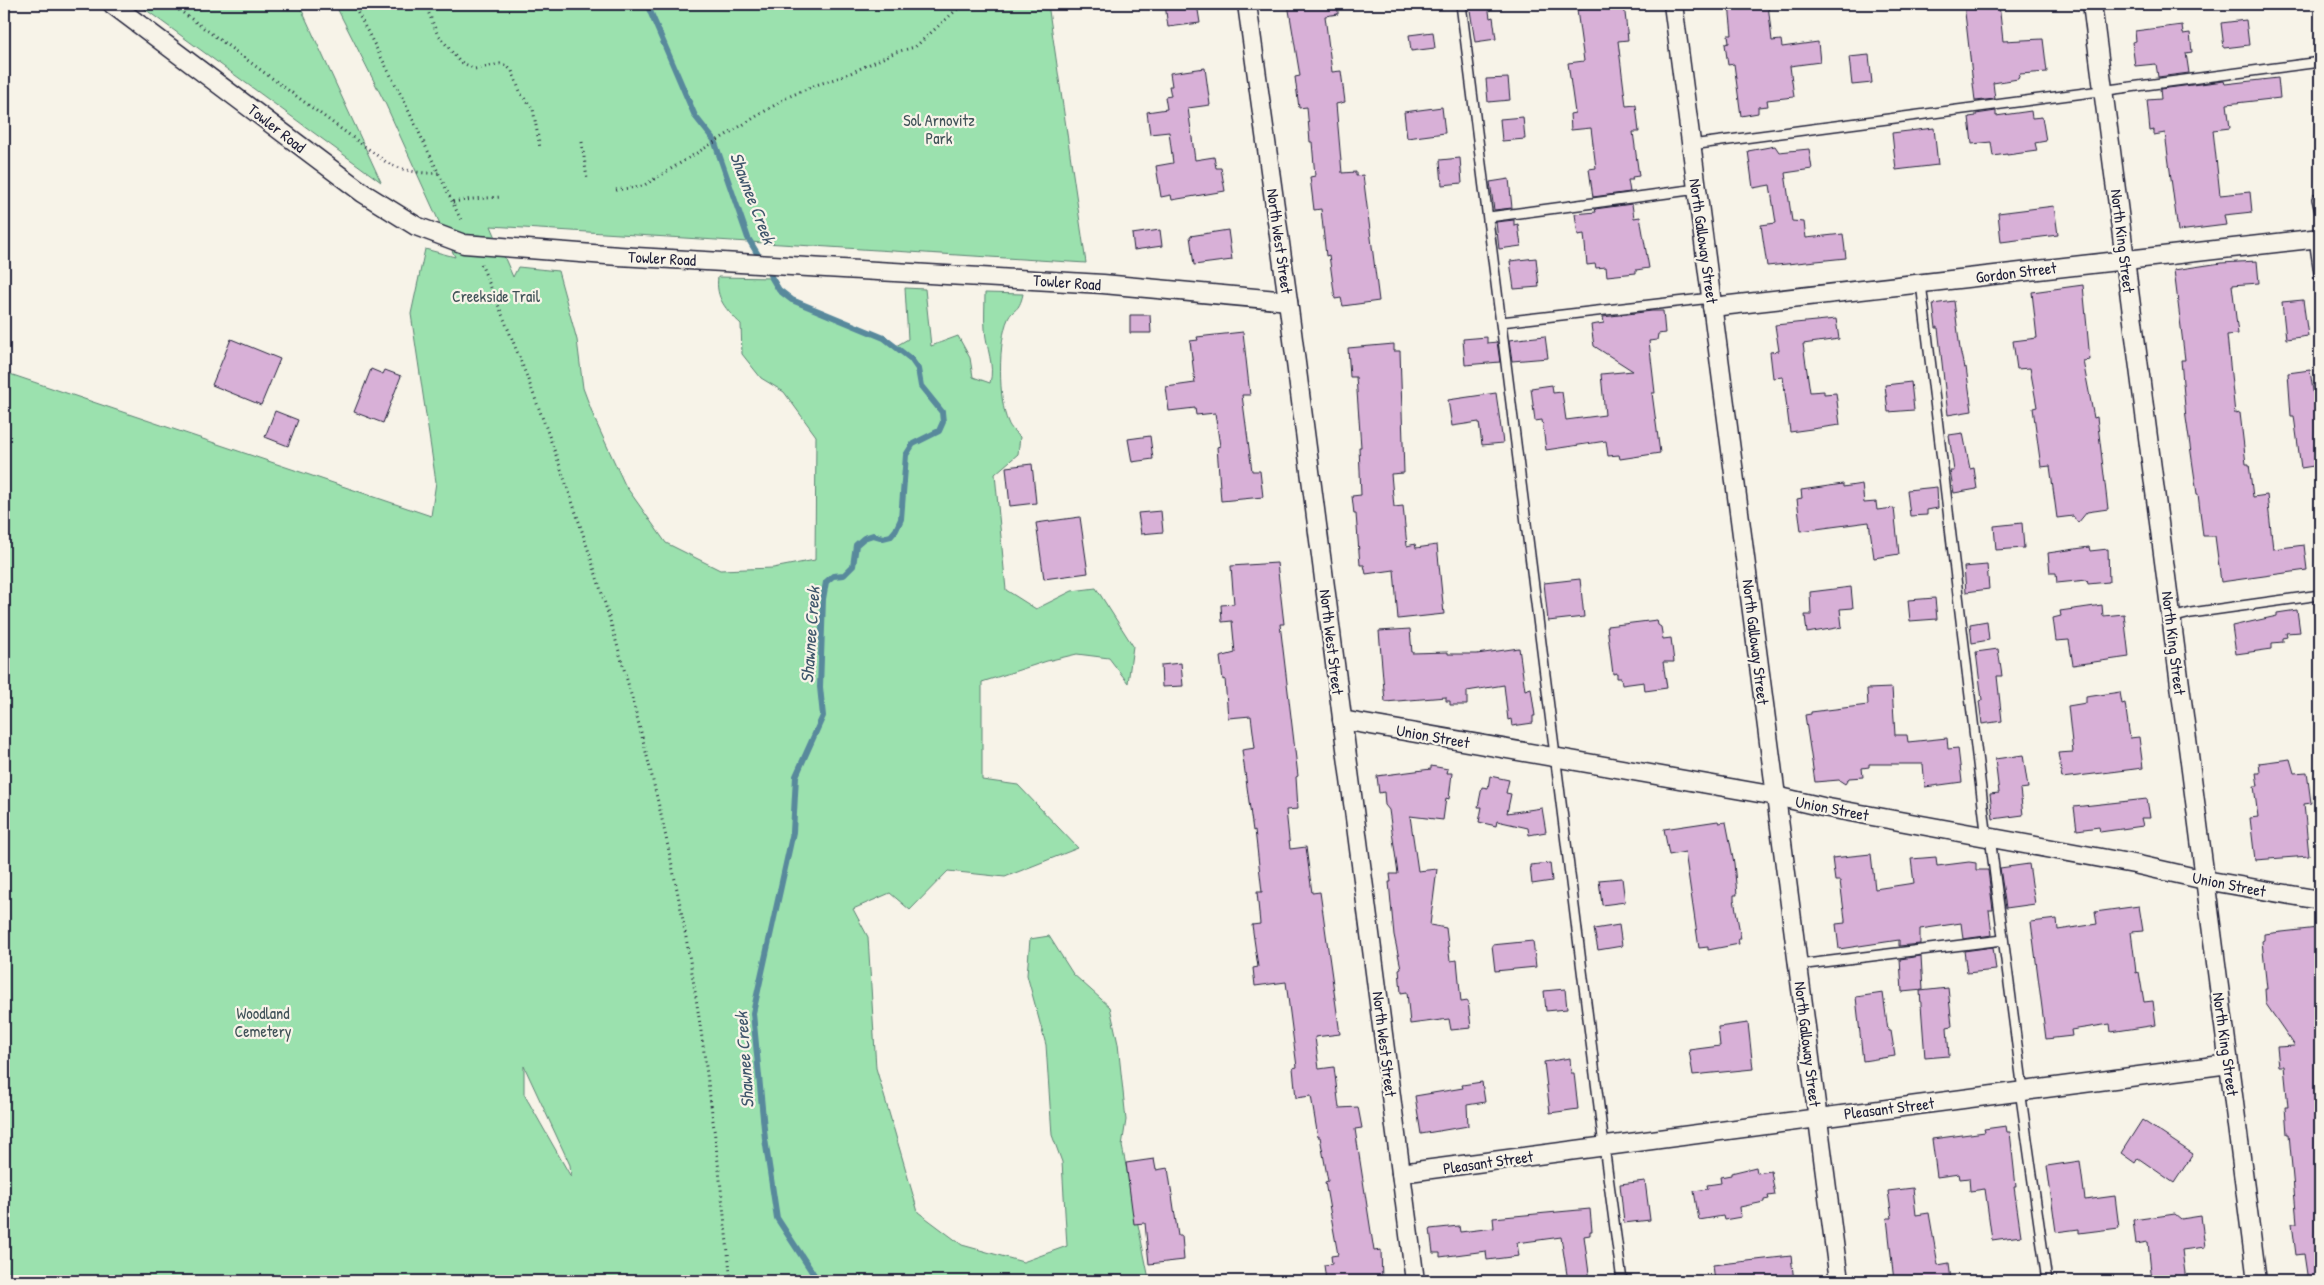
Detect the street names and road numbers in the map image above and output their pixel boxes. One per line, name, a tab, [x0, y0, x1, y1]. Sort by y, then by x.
street label: Towler Road	[243, 98, 311, 158]
street label: North Galloway Street	[1684, 177, 1724, 305]
street label: North West Street	[1262, 187, 1298, 295]
street label: North King Street	[2106, 188, 2140, 295]
street label: Towler Road	[627, 245, 697, 271]
street label: Gordon Street	[1974, 256, 2058, 288]
street label: Towler Road	[1032, 269, 1102, 295]
street label: North Galloway Street	[1737, 578, 1775, 706]
street label: North West Street	[1315, 588, 1349, 696]
street label: North King Street	[2157, 590, 2191, 697]
street label: Union Street	[1395, 719, 1472, 753]
street label: Union Street	[1793, 790, 1871, 826]
street label: Union Street	[2190, 866, 2268, 902]
street label: North Galloway Street	[1789, 980, 1827, 1108]
street label: North West Street	[1368, 990, 1402, 1098]
street label: North King Street	[2208, 991, 2244, 1098]
street label: Pleasant Street	[1843, 1091, 1936, 1124]
street label: Pleasant Street	[1442, 1145, 1535, 1179]

